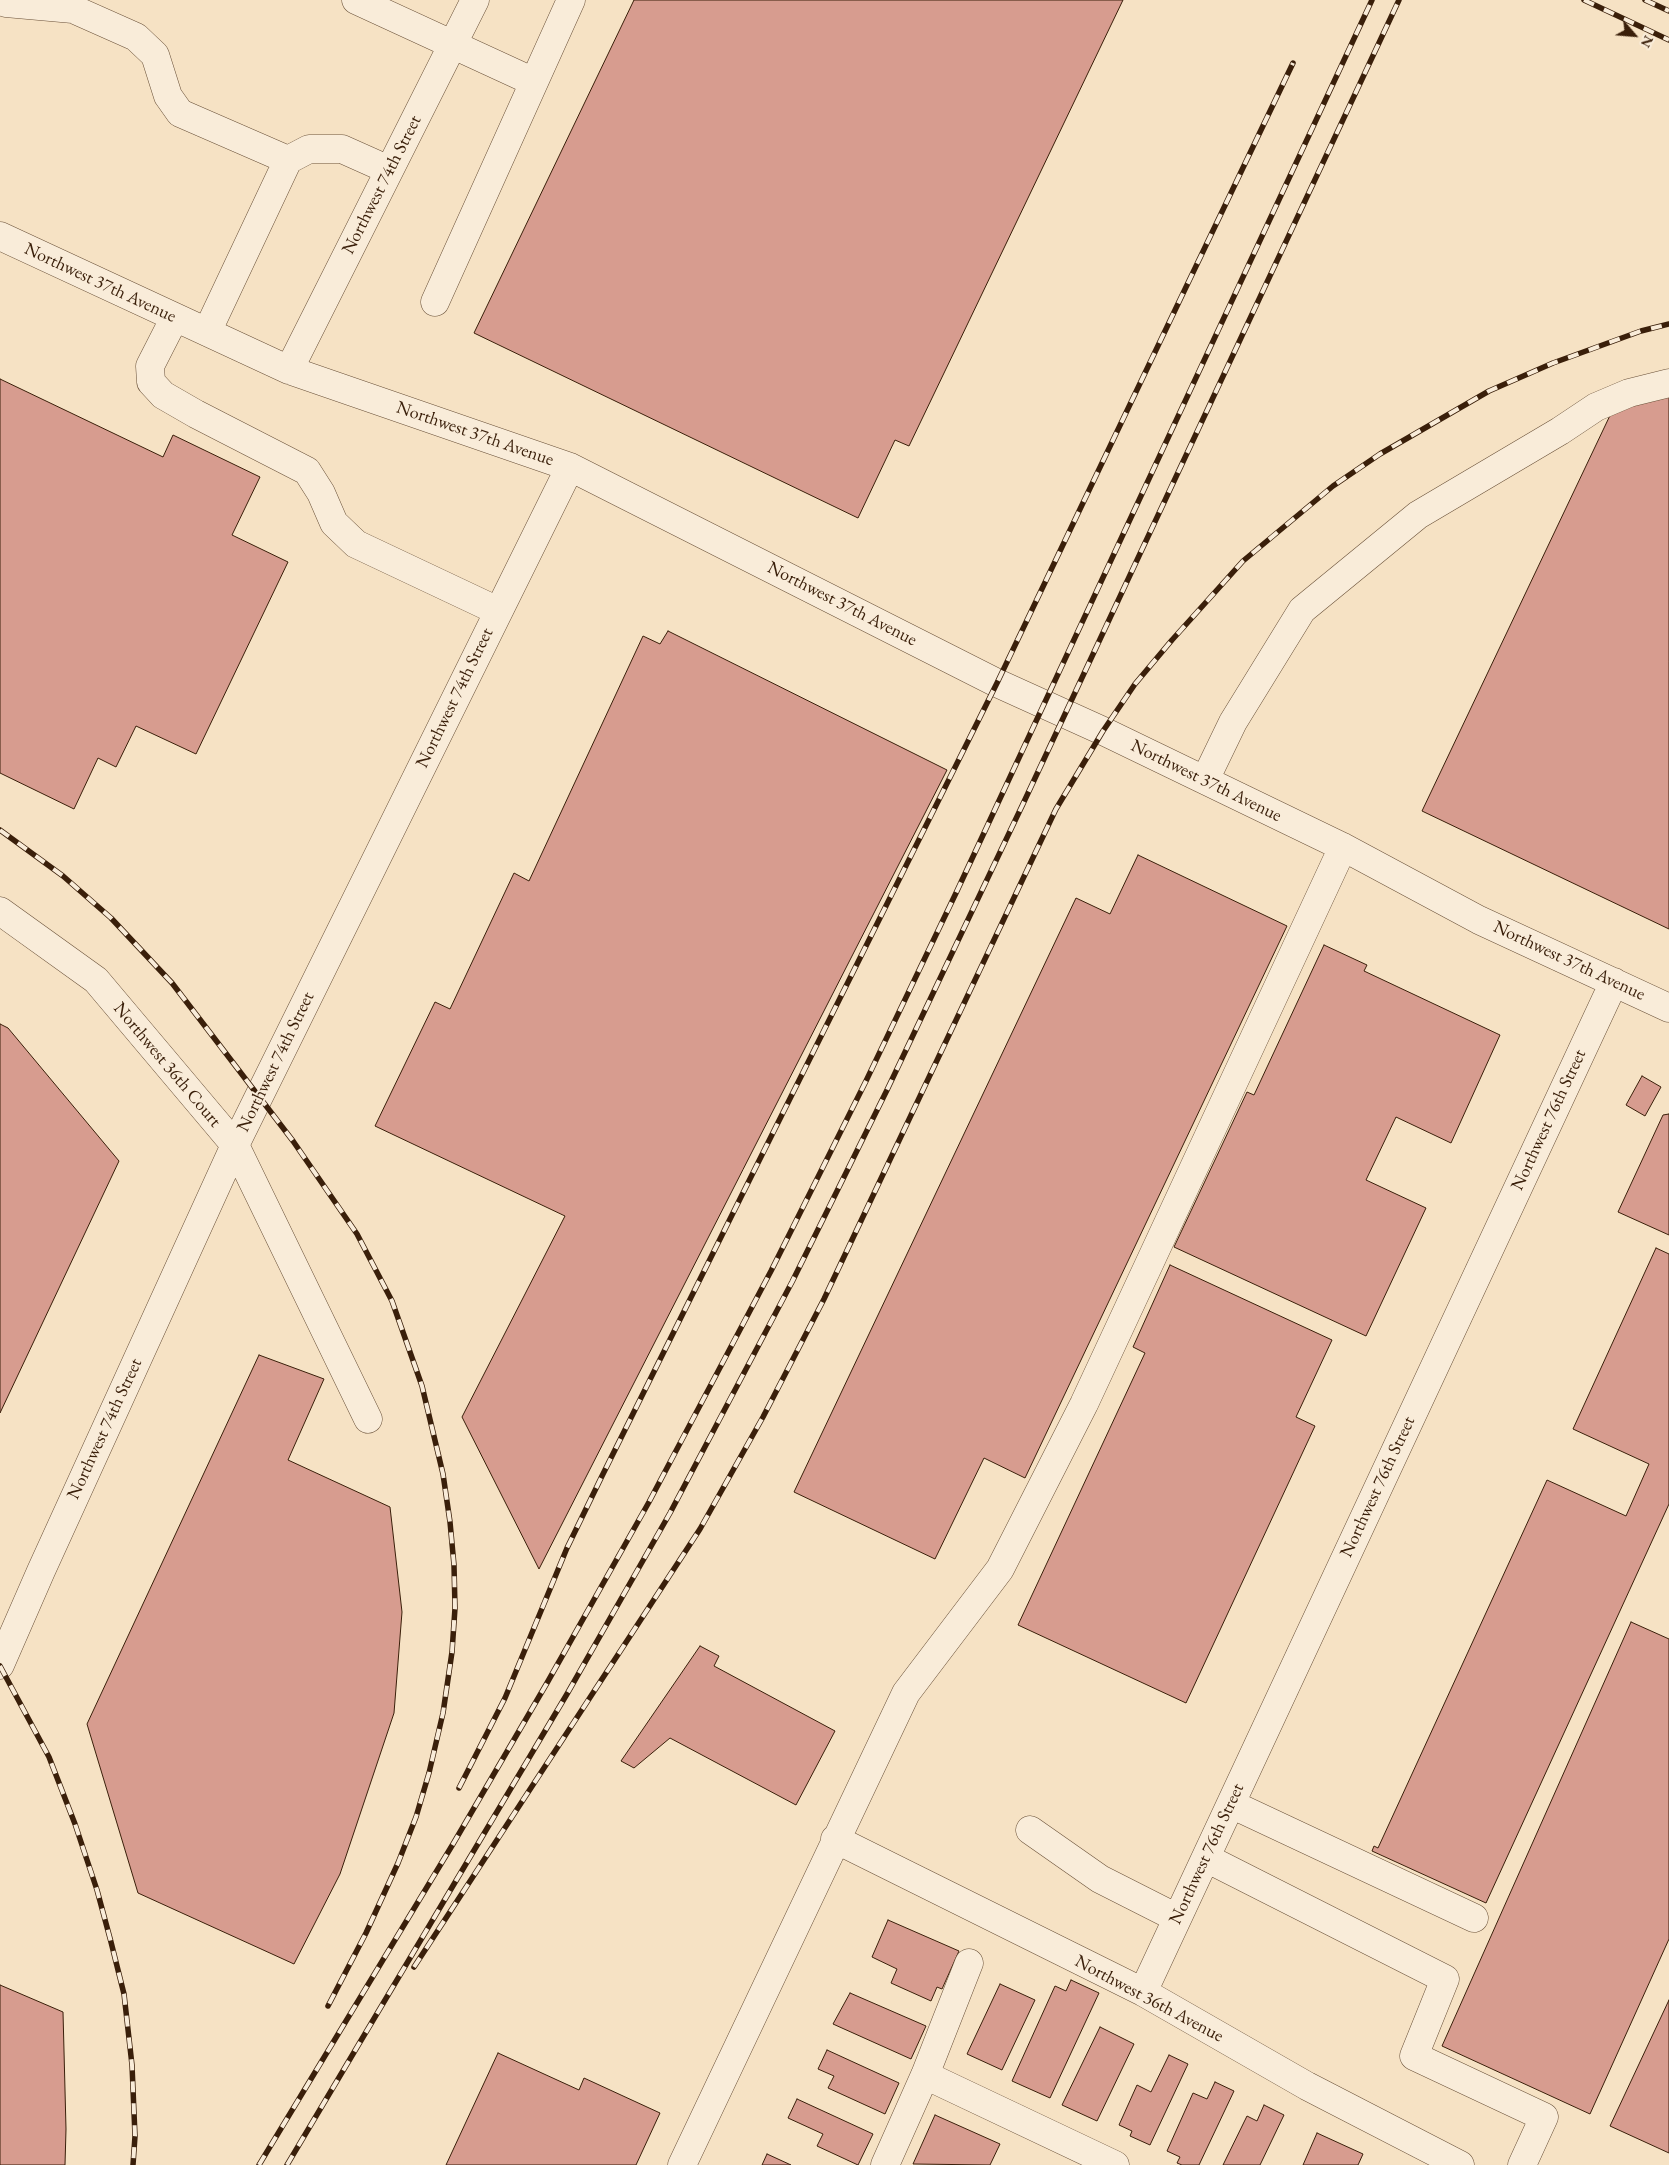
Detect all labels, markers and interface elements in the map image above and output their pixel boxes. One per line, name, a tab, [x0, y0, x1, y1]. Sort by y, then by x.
north arrow	[1609, 10, 1659, 60]
text: N	[1637, 33, 1658, 51]
street label: Northwest 74th Street	[338, 112, 426, 258]
street label: Northwest 37th Avenue	[21, 238, 179, 328]
street label: Northwest 37th Avenue	[393, 397, 557, 471]
street label: Northwest 37th Avenue	[764, 557, 920, 651]
street label: Northwest 74th Street	[412, 625, 498, 771]
street label: Northwest 37th Avenue	[1127, 735, 1285, 827]
street label: Northwest 37th Avenue	[1490, 916, 1648, 1006]
street label: Northwest 74th Street	[233, 989, 319, 1135]
street label: Northwest 36th Court	[109, 998, 225, 1132]
street label: Northwest 76th Street	[1507, 1046, 1591, 1194]
street label: Northwest 74th Street	[63, 1355, 147, 1503]
street label: Northwest 76th Street	[1336, 1413, 1420, 1561]
street label: Northwest 76th Street	[1165, 1780, 1249, 1928]
street label: Northwest 36th Avenue	[1071, 1951, 1227, 2047]

